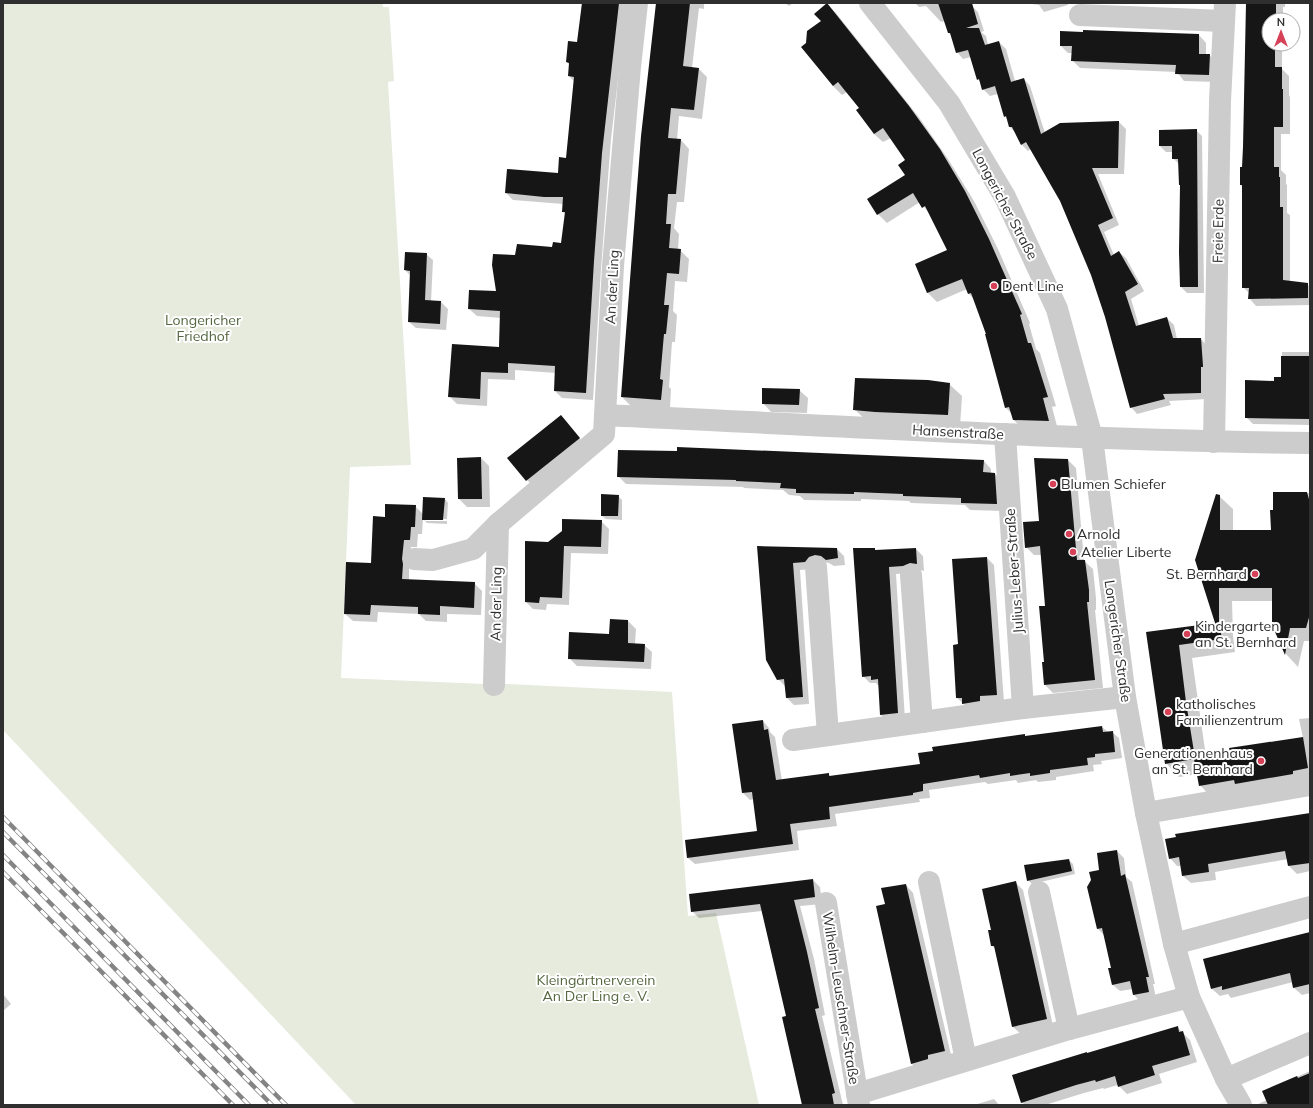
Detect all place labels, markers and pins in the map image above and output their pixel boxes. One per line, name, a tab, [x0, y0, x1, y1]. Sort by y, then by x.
place label: Dent Line	[1002, 277, 1064, 295]
marker: Dent Line	[989, 281, 999, 291]
place label: Blumen Schiefer	[1061, 475, 1167, 493]
marker: Blumen Schiefer	[1048, 479, 1058, 489]
place label: Arnold	[1077, 525, 1120, 543]
marker: Arnold	[1064, 529, 1074, 539]
place label: Atelier Liberte	[1081, 543, 1171, 561]
marker: Atelier Liberte	[1068, 547, 1078, 557]
place label: St. Bernhard	[1166, 565, 1247, 583]
marker: St. Bernhard	[1250, 569, 1260, 579]
place label: Kindergarten an St. Bernhard	[1195, 617, 1296, 651]
marker: Kindergarten an St. Bernhard	[1182, 629, 1192, 639]
place label: katholisches Familienzentrum	[1176, 695, 1283, 729]
marker: katholisches Familienzentrum	[1163, 707, 1173, 717]
place label: Generationenhaus an St. Bernhard	[1134, 744, 1253, 778]
marker: Generationenhaus an St. Bernhard	[1256, 756, 1266, 766]

